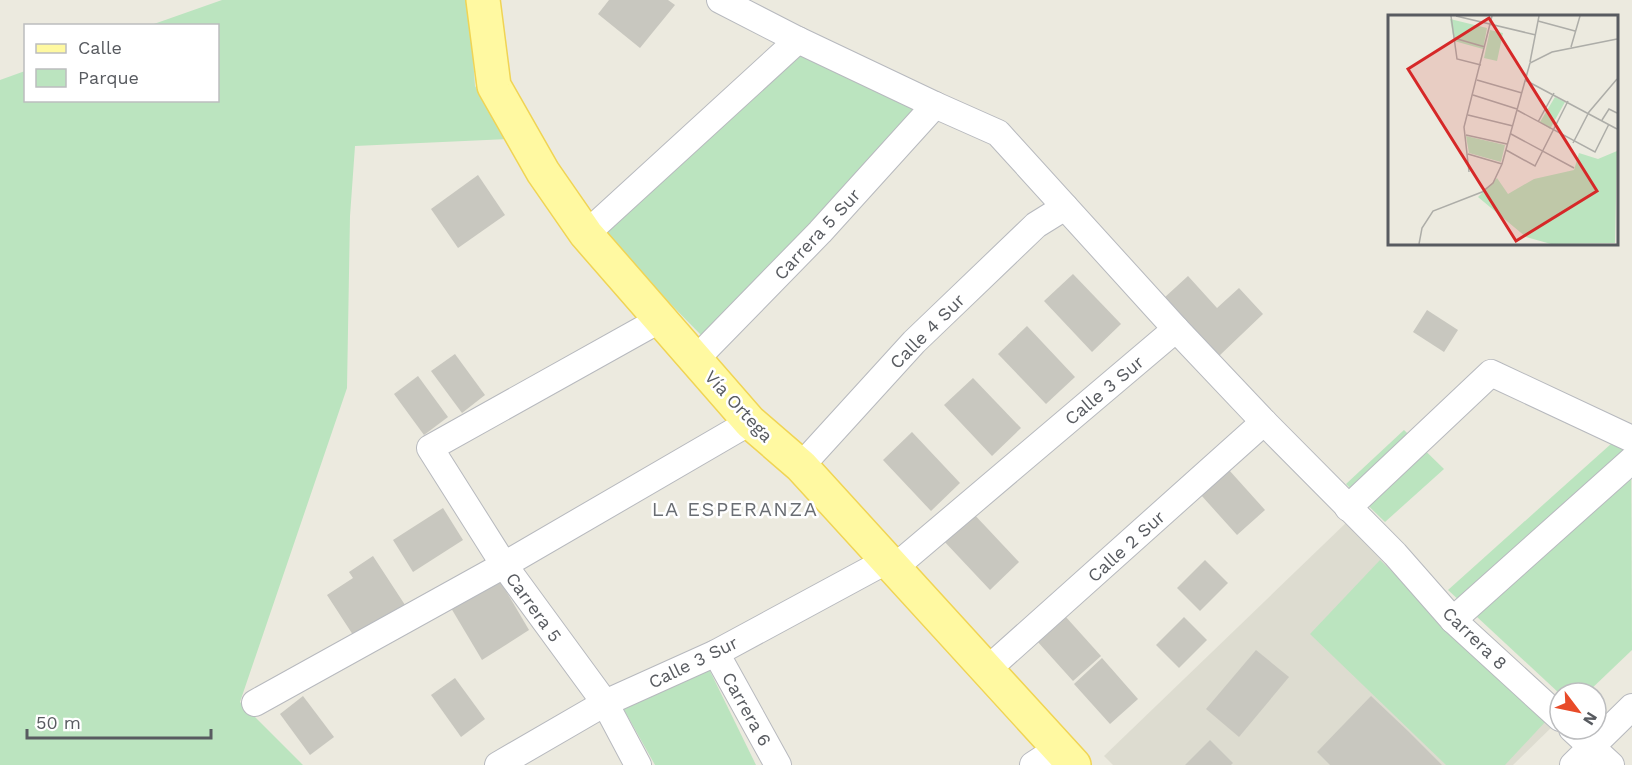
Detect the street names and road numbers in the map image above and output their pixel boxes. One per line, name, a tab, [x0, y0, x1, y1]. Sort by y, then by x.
street label: Carrera 5 Sur	[769, 184, 865, 284]
street label: Calle 4 Sur	[885, 289, 969, 373]
street label: Calle 3 Sur	[1060, 351, 1148, 429]
street label: Vía Ortega	[701, 366, 777, 446]
street label: Calle 2 Sur	[1083, 506, 1169, 586]
street label: Carrera 5	[502, 568, 566, 646]
street label: Carrera 8	[1438, 602, 1512, 674]
street label: Calle 3 Sur	[645, 631, 741, 693]
street label: Carrera 6	[718, 668, 776, 750]

